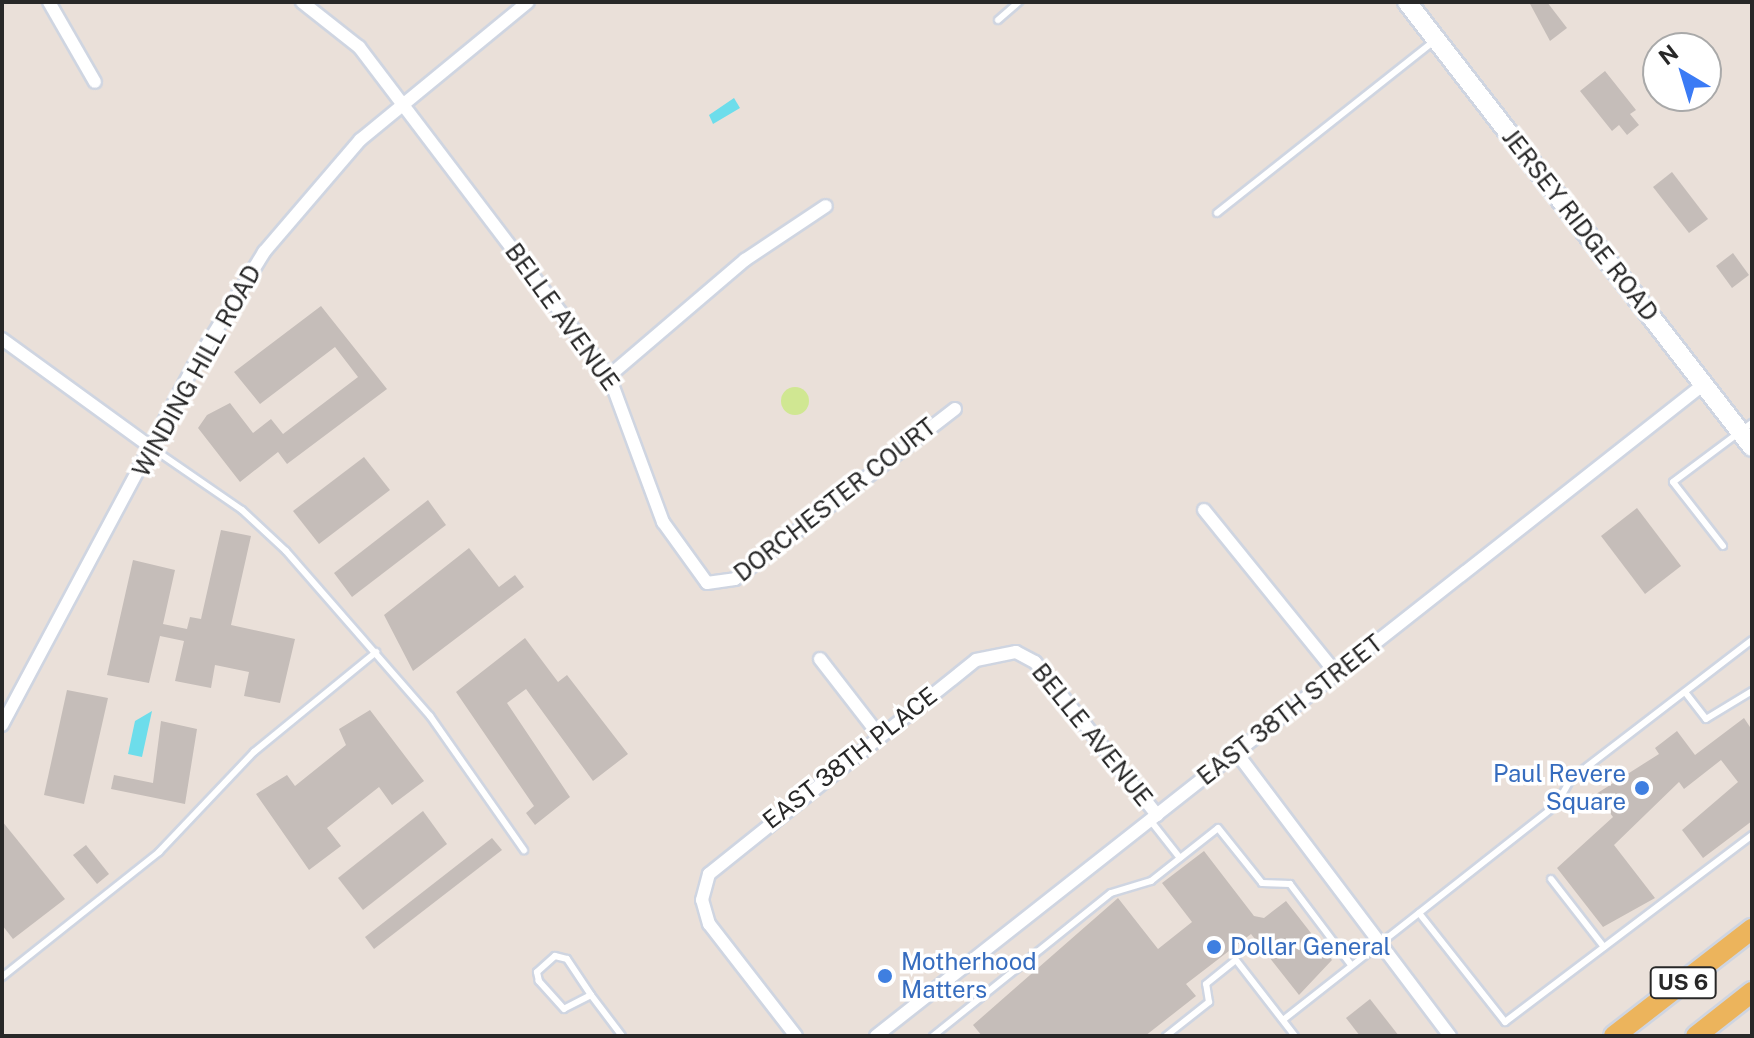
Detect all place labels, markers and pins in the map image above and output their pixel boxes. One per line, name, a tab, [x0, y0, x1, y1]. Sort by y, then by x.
place label: Paul Revere Square	[1493, 760, 1626, 816]
marker: Paul Revere Square	[1633, 779, 1651, 797]
place label: Dollar General	[1230, 933, 1391, 961]
marker: Dollar General	[1205, 938, 1223, 956]
place label: Motherhood Matters	[901, 948, 1037, 1004]
marker: Motherhood Matters	[876, 967, 894, 985]

